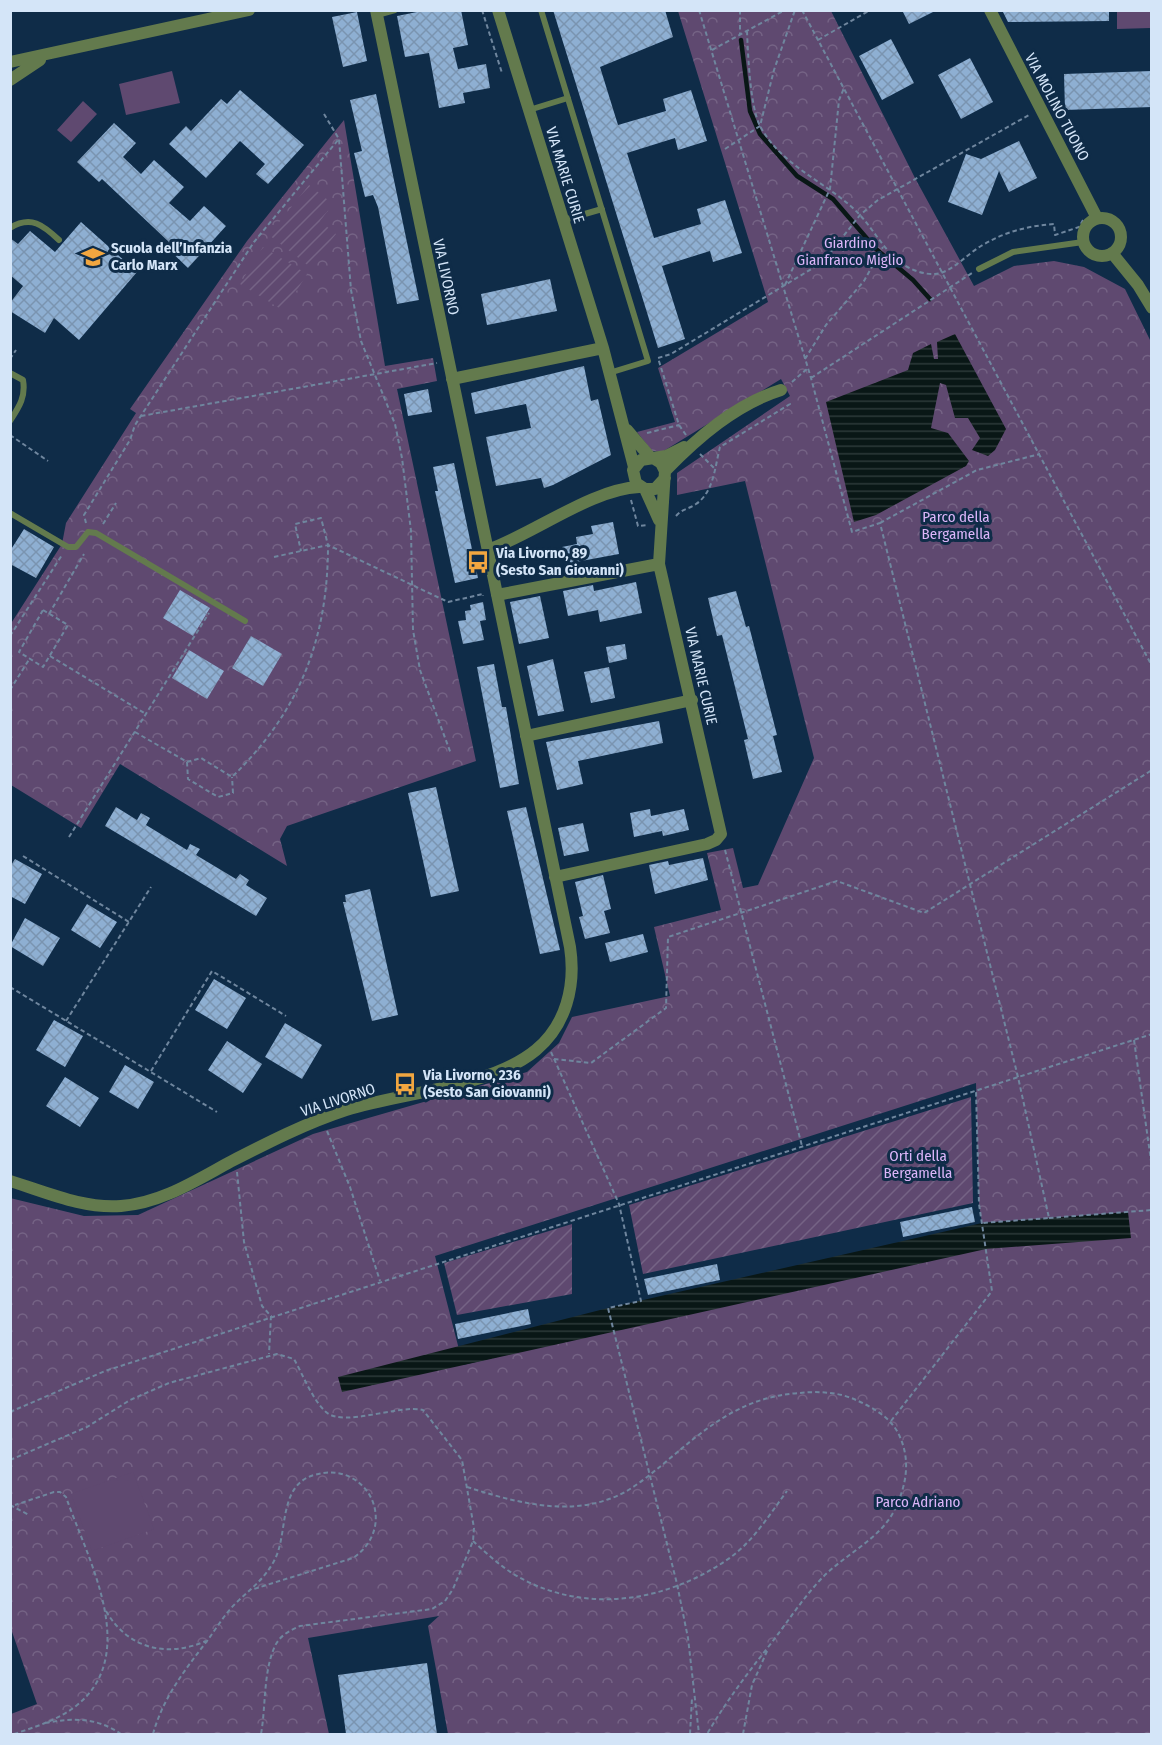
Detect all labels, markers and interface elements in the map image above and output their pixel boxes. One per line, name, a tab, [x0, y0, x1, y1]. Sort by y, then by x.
street label: VIA MOLINO TUONO	[1021, 50, 1093, 164]
street label: VIA MARIE CURIE	[542, 125, 588, 225]
park label: Giardino Gianfranco Miglio	[797, 234, 904, 269]
street label: VIA LIVORNO	[429, 237, 463, 317]
place label: Scuola dell’Infanzia Carlo Marx	[111, 239, 233, 274]
school or university icon: Scuola dell’Infanzia Carlo Marx	[80, 244, 106, 270]
park label: Parco della Bergamella	[922, 508, 990, 543]
place label: Via Livorno, 89 (Sesto San Giovanni)	[495, 544, 624, 579]
bus stop icon: Via Livorno, 89 (Sesto San Giovanni)	[465, 549, 491, 575]
street label: VIA MARIE CURIE	[681, 625, 721, 727]
place label: Via Livorno, 236 (Sesto San Giovanni)	[422, 1066, 551, 1101]
bus stop icon: Via Livorno, 236 (Sesto San Giovanni)	[392, 1071, 418, 1097]
street label: VIA LIVORNO	[298, 1080, 378, 1120]
park label: Orti della Bergamella	[884, 1147, 952, 1182]
park label: Parco Adriano	[876, 1493, 961, 1511]

